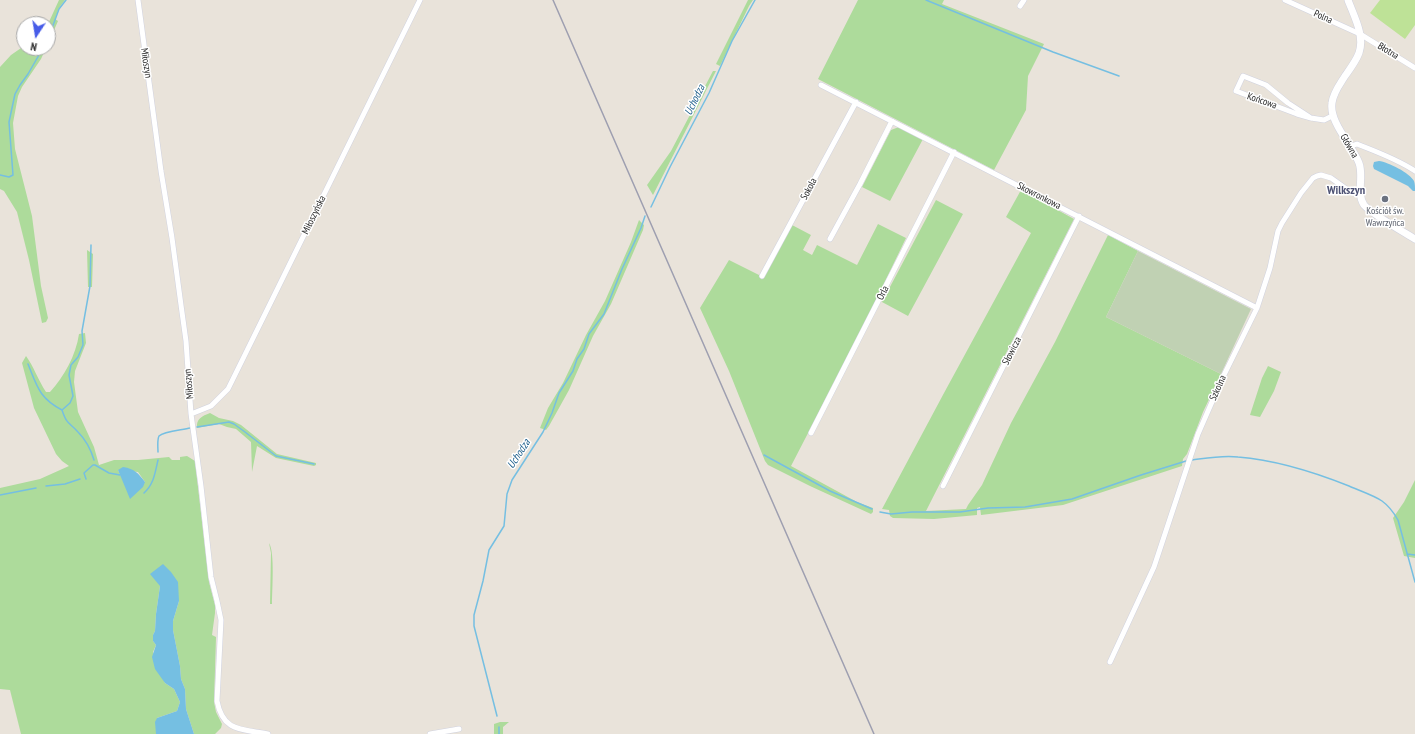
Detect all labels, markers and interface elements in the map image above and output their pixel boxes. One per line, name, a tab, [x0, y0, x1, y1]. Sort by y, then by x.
street label: Polna	[1312, 8, 1334, 26]
north arrow	[16, 16, 56, 56]
text: N	[29, 39, 38, 54]
street label: Błotna	[1375, 40, 1401, 62]
street label: Miłoszyn	[138, 47, 154, 79]
water label: Uchodza	[682, 83, 708, 117]
street label: Końcowa	[1245, 90, 1279, 112]
street label: Główna	[1337, 132, 1361, 160]
street label: Sokola	[798, 176, 820, 202]
street label: Skowronkowa	[1015, 180, 1063, 212]
district label: Wilkszyn	[1327, 184, 1365, 198]
street label: Miłoszyńska	[300, 194, 328, 236]
marker: Kościół św. Wawrzyńca	[1380, 194, 1390, 204]
place label: Kościół św. Wawrzyńca	[1366, 205, 1404, 228]
street label: Orla	[874, 284, 892, 302]
street label: Słowicza	[1000, 335, 1024, 367]
street label: Miłoszyn	[182, 368, 196, 400]
street label: Szkolna	[1207, 373, 1229, 403]
water label: Uchodza	[505, 437, 533, 471]

